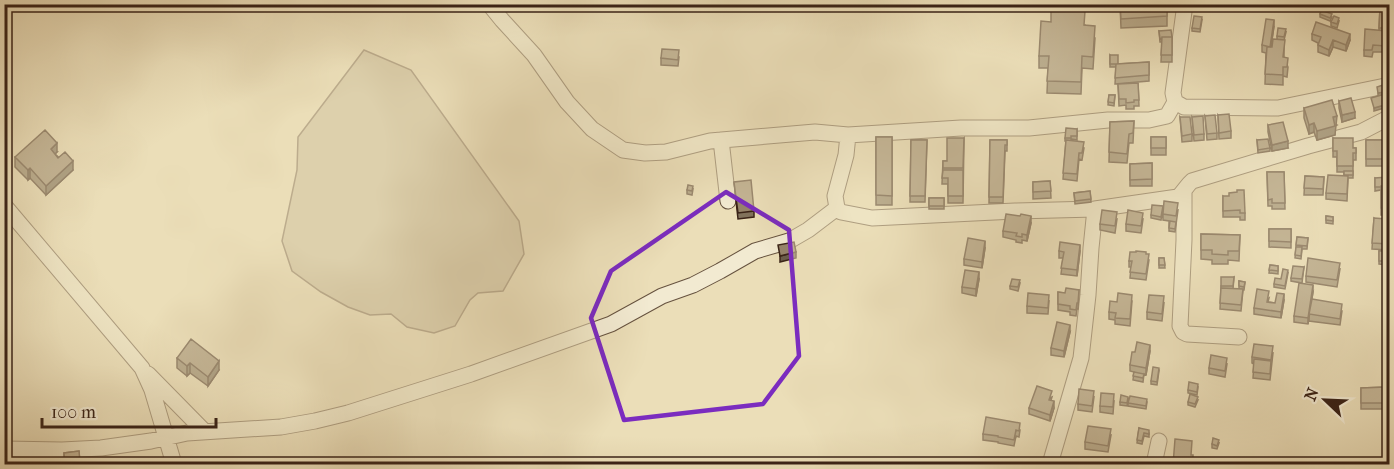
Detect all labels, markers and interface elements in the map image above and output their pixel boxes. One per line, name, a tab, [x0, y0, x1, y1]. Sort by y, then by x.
north arrow	[1295, 370, 1355, 430]
text: N	[1301, 384, 1323, 404]
scale bar	[42, 391, 216, 429]
text: 100 m	[51, 402, 96, 423]

